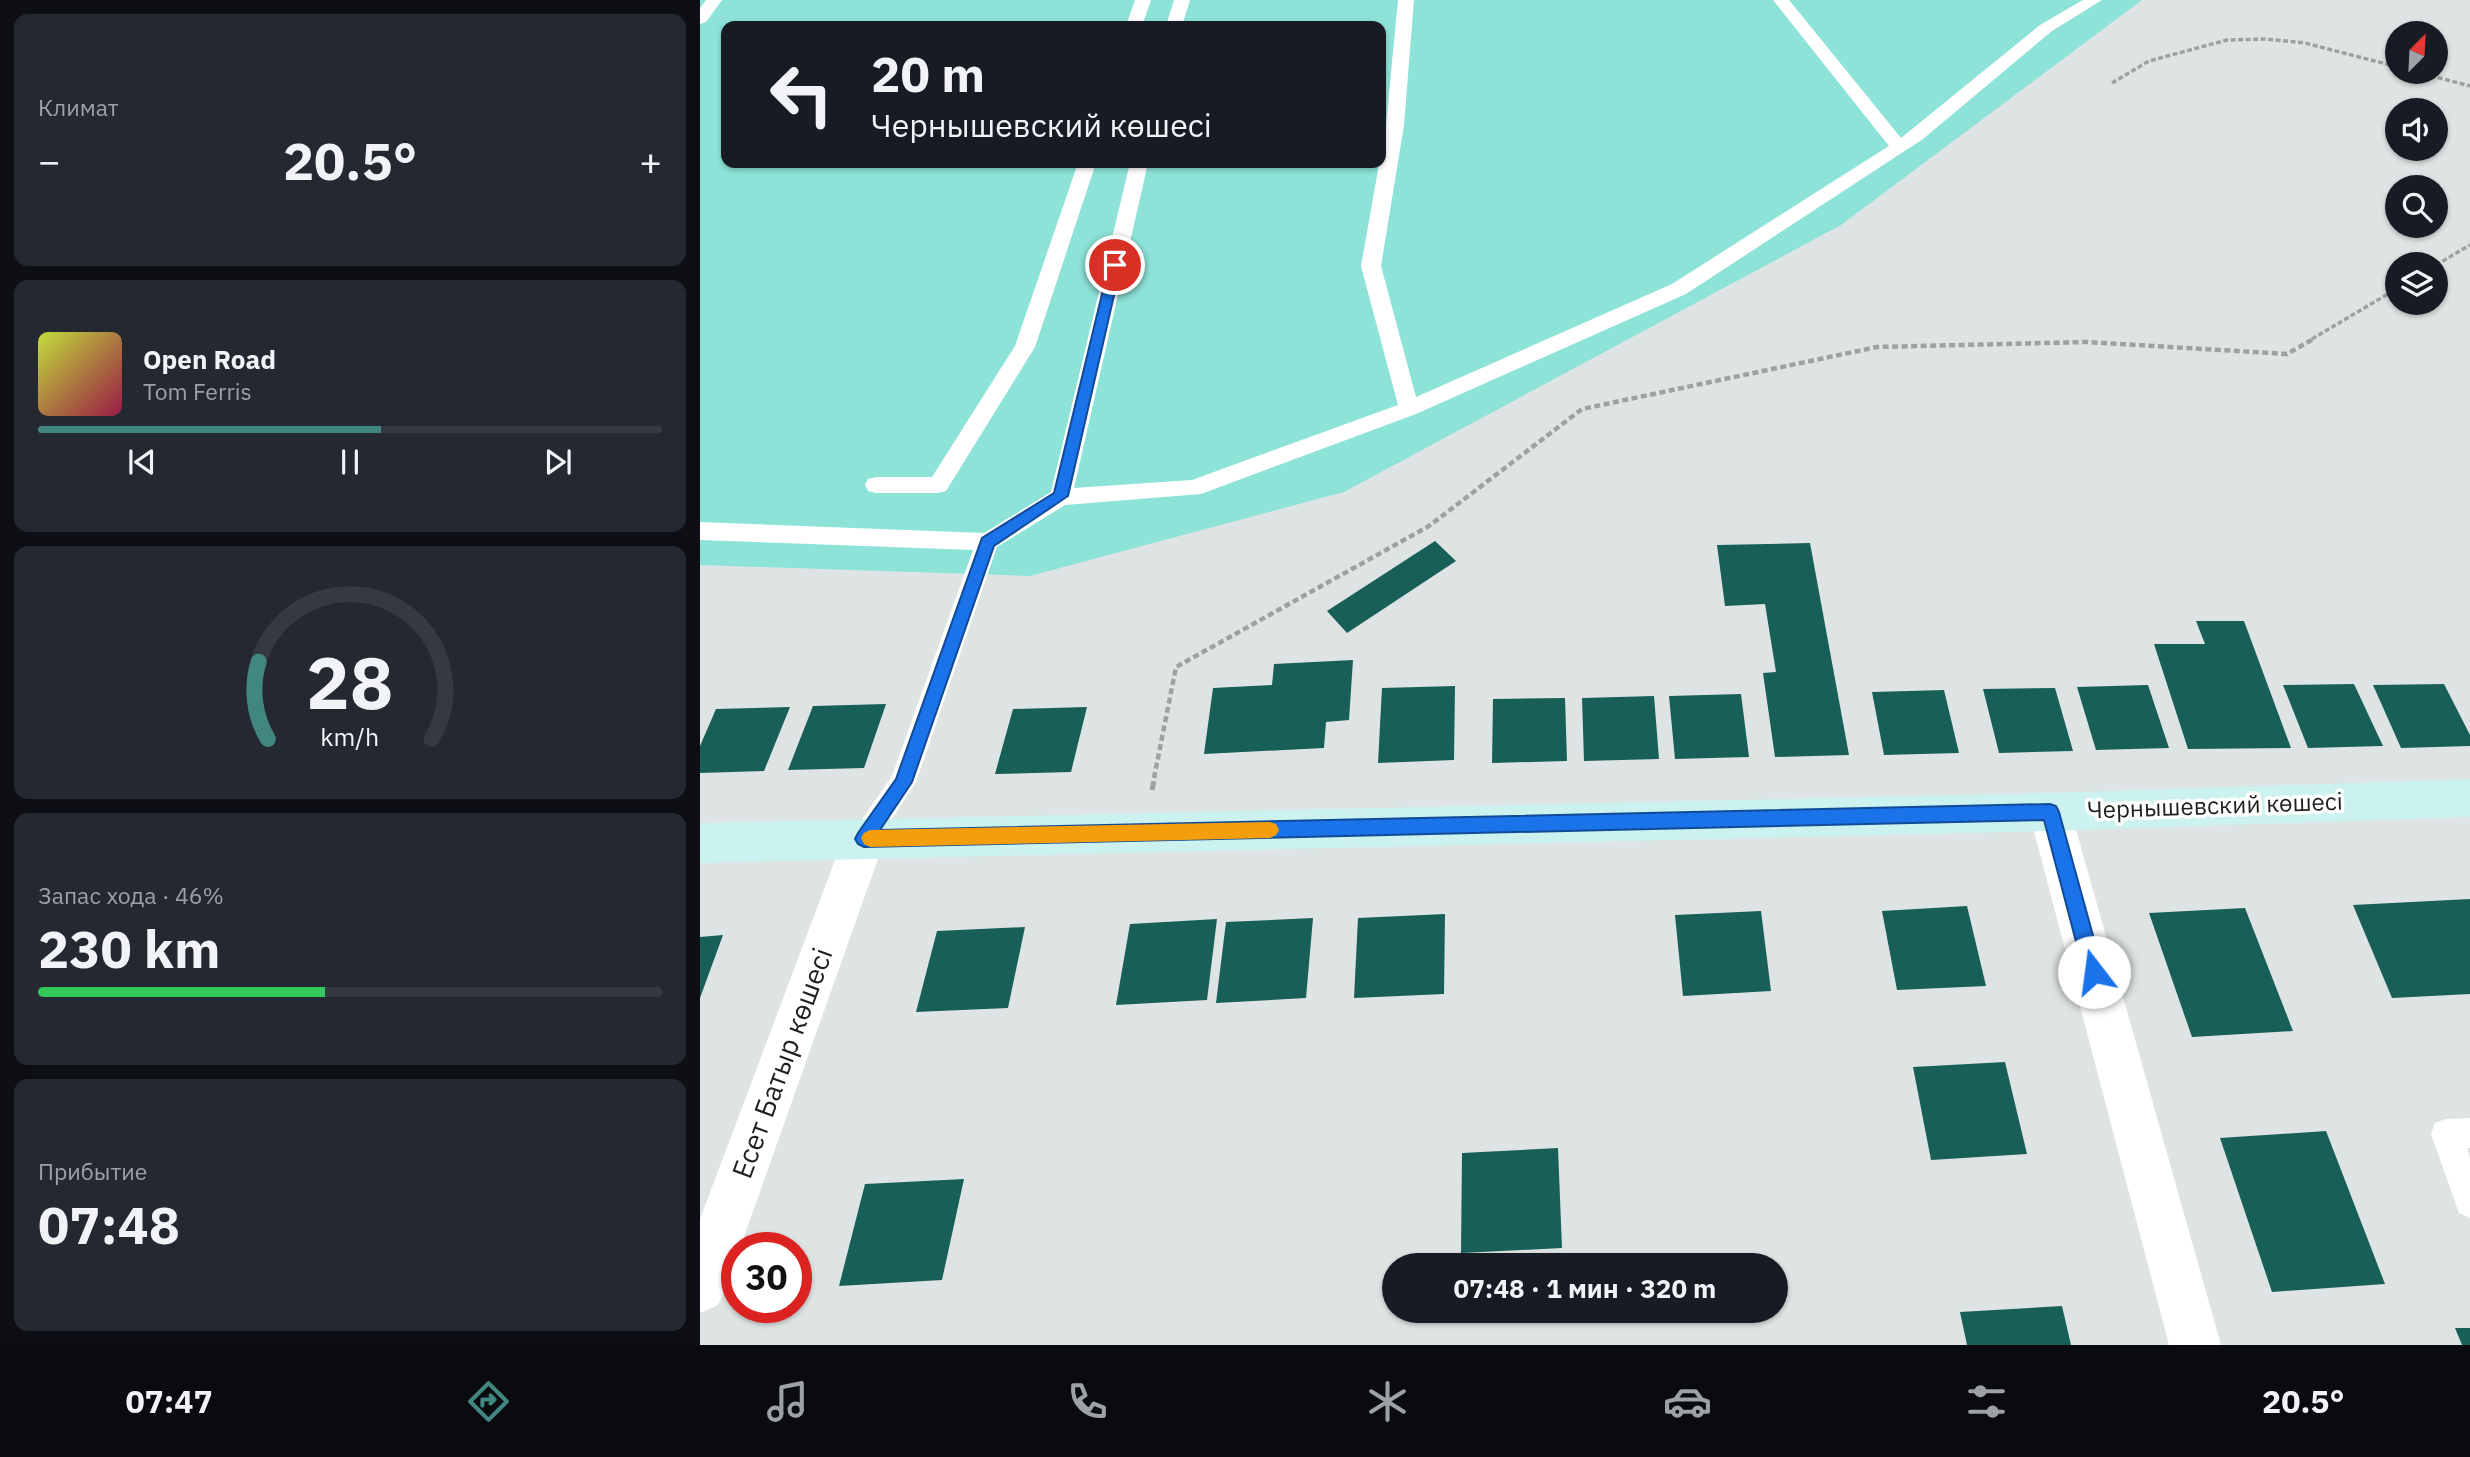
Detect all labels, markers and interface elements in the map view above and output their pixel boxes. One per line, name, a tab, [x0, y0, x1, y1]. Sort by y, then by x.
north arrow	[2385, 21, 2448, 84]
map controls	[2385, 21, 2448, 315]
text: 20 m	[871, 42, 985, 105]
icon: left	[756, 49, 847, 140]
text: Климат	[38, 92, 119, 122]
button: sound	[2385, 98, 2448, 161]
text: Чернышевский көшесі	[871, 104, 1212, 146]
text: 20.5°	[283, 127, 417, 194]
text: −	[38, 136, 61, 185]
text: +	[639, 136, 662, 185]
button: search	[2385, 175, 2448, 238]
pin	[1085, 235, 1145, 295]
icon: arrive	[1096, 246, 1134, 284]
button: layers	[2385, 252, 2448, 315]
text: Open Road	[143, 342, 276, 376]
text: Tom Ferris	[143, 376, 252, 406]
icon: previous	[123, 443, 161, 481]
icon: pause	[331, 443, 369, 481]
icon: next	[539, 443, 577, 481]
text: 28	[306, 634, 394, 729]
text: km/h	[321, 719, 379, 752]
street label: Чернышевский көшесі	[2087, 785, 2343, 825]
text: Запас хода · 46%	[38, 880, 224, 910]
text: 230 km	[38, 915, 220, 982]
position arrow	[2057, 935, 2131, 1009]
street label: Есет Батыр көшесі	[723, 942, 840, 1183]
text: Прибытие	[38, 1156, 147, 1186]
text: 07:48	[38, 1191, 180, 1258]
speed limit sign: 30	[721, 1232, 812, 1323]
text: 07:48 · 1 мин · 320 m	[1454, 1271, 1716, 1305]
icon: directions	[464, 1377, 513, 1426]
icon: music	[763, 1377, 812, 1426]
icon: phone	[1063, 1377, 1112, 1426]
icon: climate	[1363, 1377, 1412, 1426]
icon: car	[1663, 1377, 1712, 1426]
icon: filters	[1962, 1377, 2011, 1426]
text: 07:47	[125, 1380, 213, 1422]
text: 20.5°	[2262, 1380, 2345, 1422]

